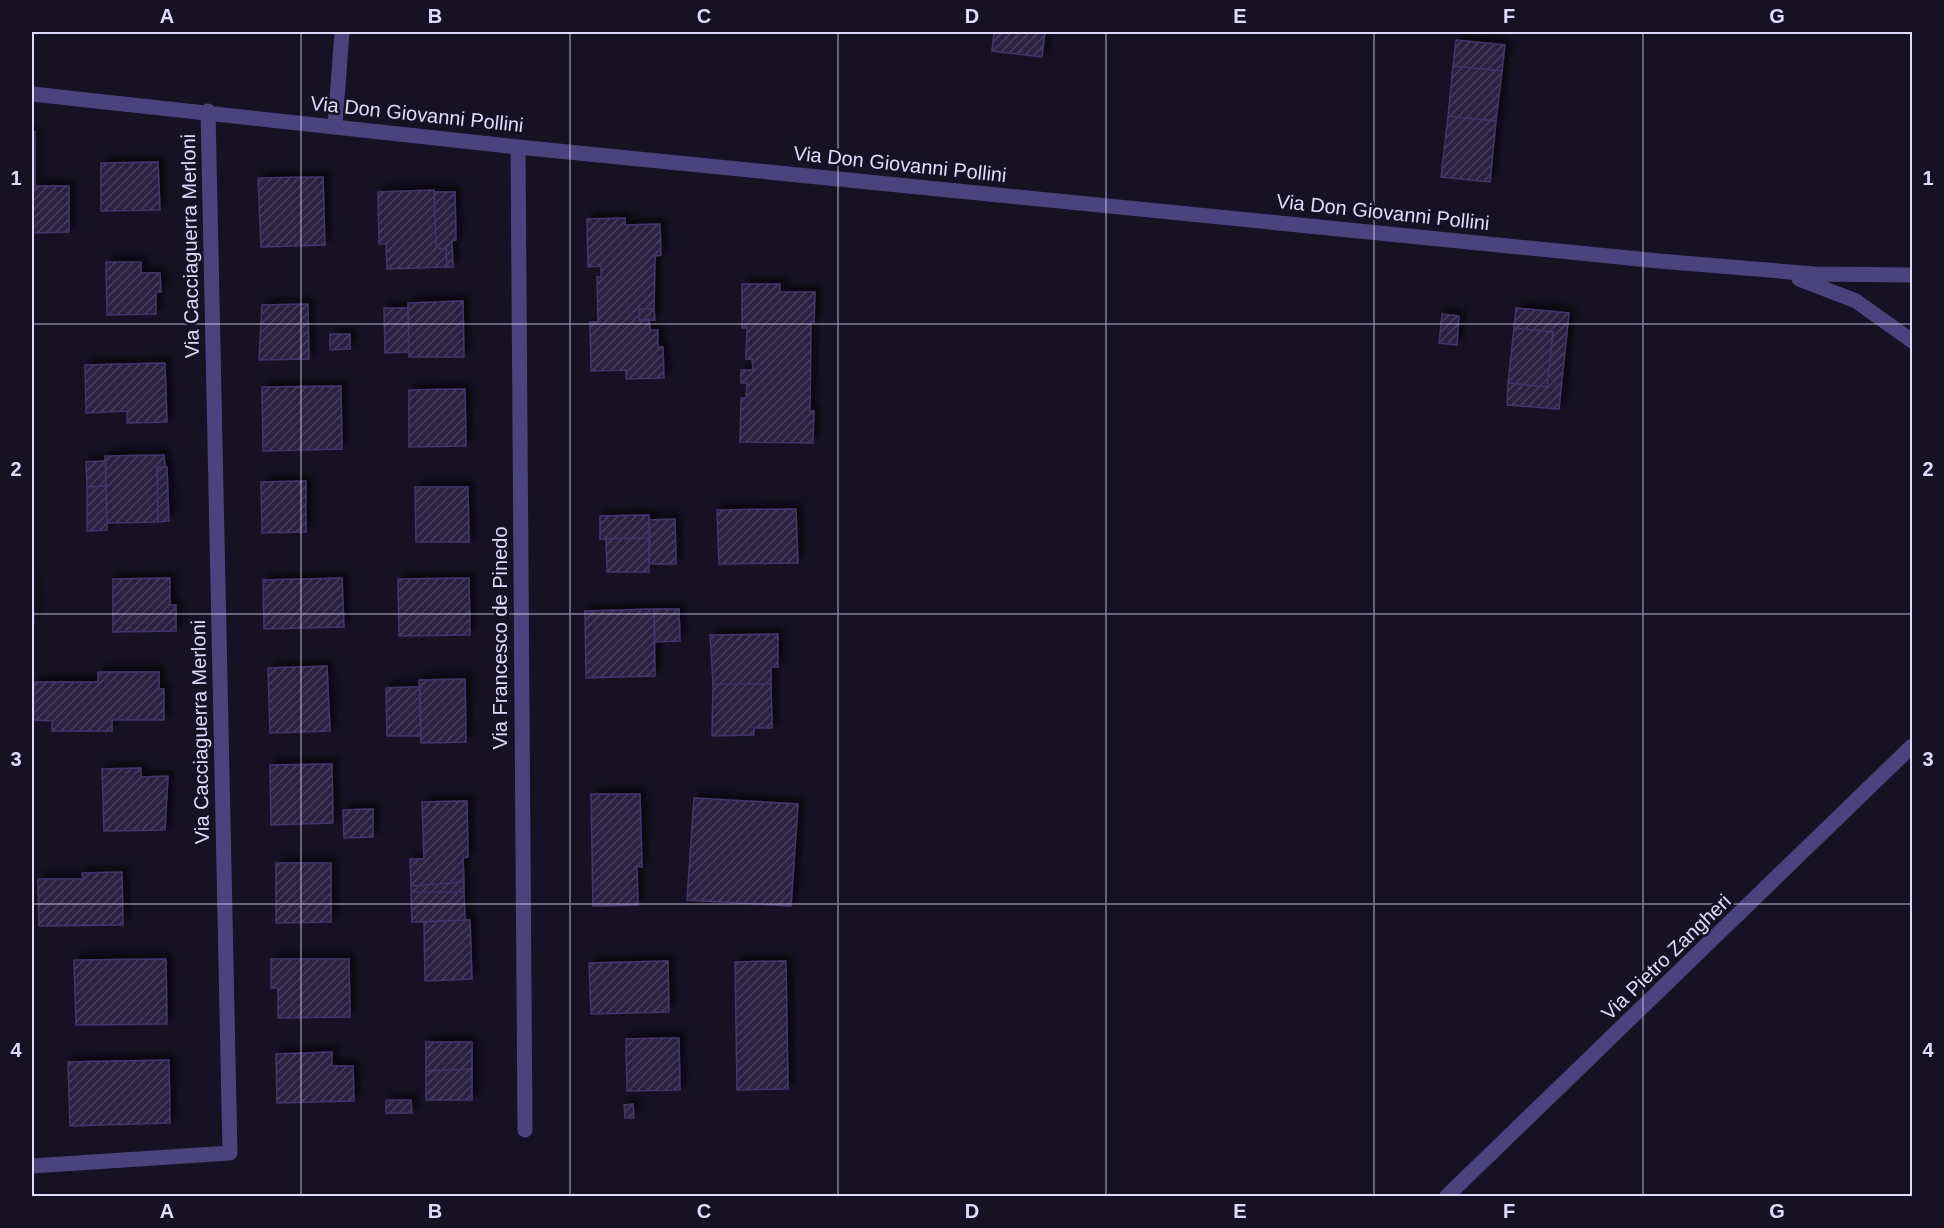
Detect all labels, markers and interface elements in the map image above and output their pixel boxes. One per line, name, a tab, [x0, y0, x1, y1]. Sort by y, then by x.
text: A	[160, 5, 174, 27]
text: B	[428, 5, 442, 27]
text: C	[697, 5, 711, 27]
text: D	[965, 5, 979, 27]
text: E	[1233, 5, 1247, 27]
text: F	[1503, 5, 1515, 27]
text: G	[1769, 5, 1785, 27]
street label: Via Don Giovanni Pollini	[309, 92, 525, 136]
street label: Via Cacciaguerra Merloni	[177, 134, 203, 358]
street label: Via Don Giovanni Pollini	[792, 142, 1008, 186]
text: 1	[10, 167, 22, 189]
text: 1	[1922, 167, 1934, 189]
street label: Via Don Giovanni Pollini	[1275, 190, 1491, 234]
text: 2	[10, 458, 22, 480]
text: 2	[1922, 458, 1934, 480]
street label: Via Francesco de Pinedo	[489, 526, 511, 750]
street label: Via Cacciaguerra Merloni	[187, 620, 213, 844]
text: 3	[10, 748, 22, 770]
text: 3	[1922, 748, 1934, 770]
street label: Via Pietro Zangheri	[1597, 890, 1735, 1024]
text: 4	[10, 1039, 22, 1061]
text: 4	[1922, 1039, 1934, 1061]
text: A	[160, 1200, 174, 1222]
text: B	[428, 1200, 442, 1222]
text: C	[697, 1200, 711, 1222]
text: D	[965, 1200, 979, 1222]
text: E	[1233, 1200, 1247, 1222]
text: F	[1503, 1200, 1515, 1222]
text: G	[1769, 1200, 1785, 1222]

